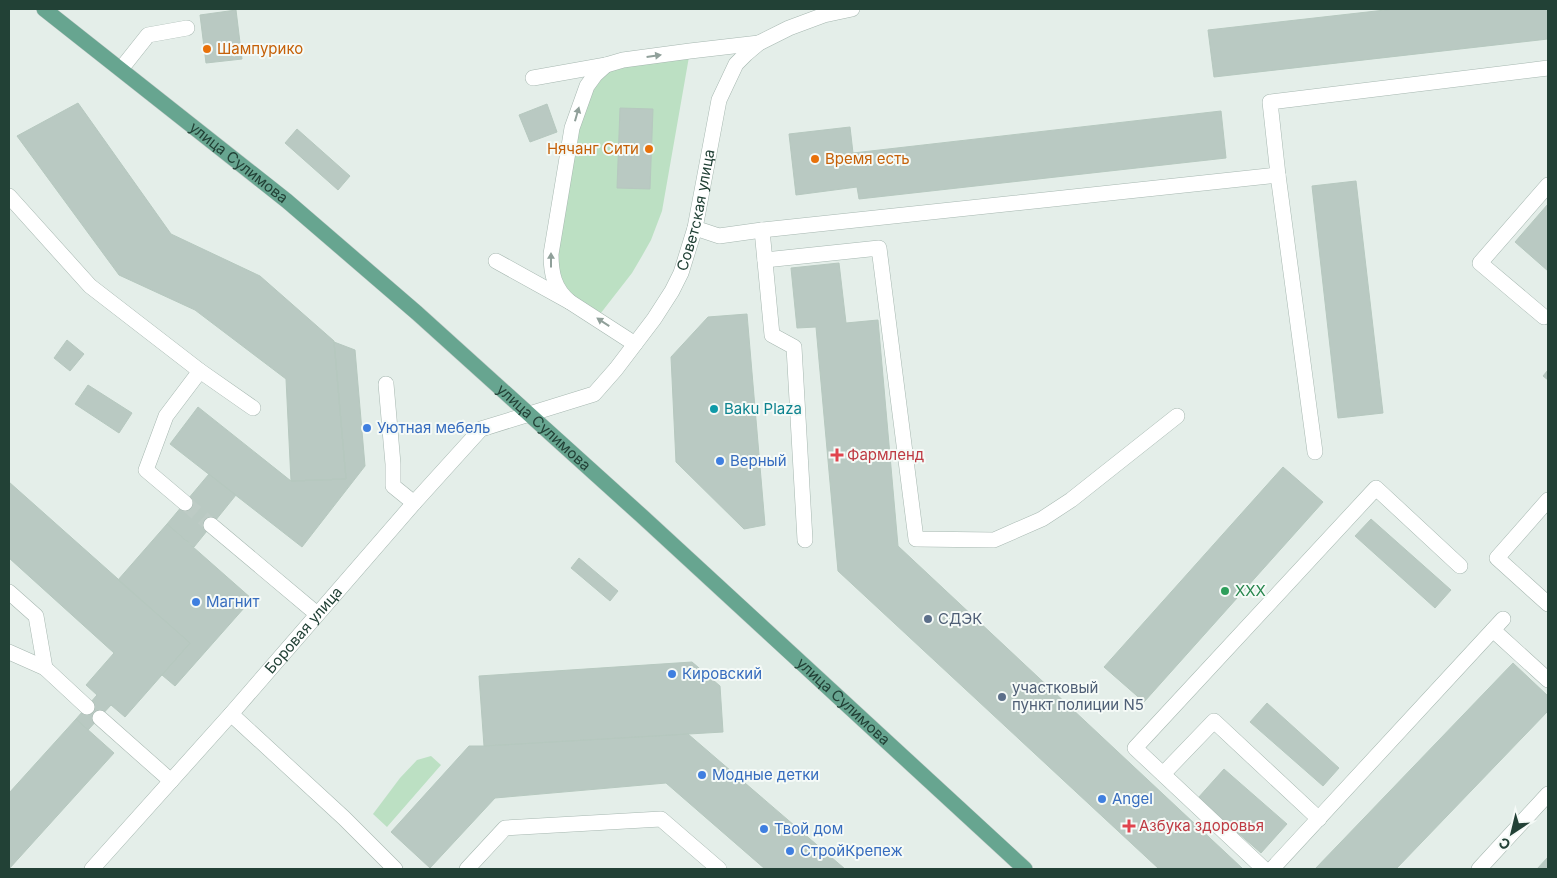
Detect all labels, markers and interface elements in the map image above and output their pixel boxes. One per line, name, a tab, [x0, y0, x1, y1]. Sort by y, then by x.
place label: Шампурико	[217, 39, 303, 58]
marker: Шампурико	[201, 43, 213, 55]
one-way arrow	[646, 51, 662, 59]
one-way arrow	[573, 107, 581, 122]
street label: улица Сулимова	[186, 118, 292, 207]
place label: Нячанг Сити	[547, 139, 639, 158]
marker: Нячанг Сити	[643, 143, 655, 155]
street label: Советская улица	[672, 148, 719, 273]
place label: Время есть	[825, 149, 910, 168]
marker: Время есть	[809, 153, 821, 165]
one-way arrow	[547, 252, 555, 268]
one-way arrow	[596, 317, 609, 327]
street label: улица Сулимова	[493, 380, 595, 475]
place label: Baku Plaza	[724, 399, 802, 418]
marker: Baku Plaza	[708, 403, 720, 415]
place label: Уютная мебель	[377, 418, 490, 437]
marker: Уютная мебель	[361, 422, 373, 434]
place label: Фармленд	[847, 445, 924, 464]
marker: Фармленд	[831, 449, 843, 461]
place label: Верный	[730, 451, 787, 470]
marker: Верный	[714, 455, 726, 467]
place label: XXX	[1235, 581, 1266, 600]
street label: Боровая улица	[260, 583, 346, 677]
marker: XXX	[1219, 585, 1231, 597]
place label: Магнит	[206, 592, 259, 611]
marker: Магнит	[190, 596, 202, 608]
place label: СДЭК	[938, 609, 982, 628]
marker: СДЭК	[922, 613, 934, 625]
street label: улица Сулимова	[793, 653, 894, 749]
place label: Кировский	[682, 664, 762, 683]
marker: Кировский	[666, 668, 678, 680]
place label: участковый пункт полиции N5	[1012, 678, 1144, 714]
marker: участковый пункт полиции N5	[996, 691, 1008, 703]
place label: Модные детки	[712, 765, 819, 784]
marker: Модные детки	[696, 769, 708, 781]
place label: Angel	[1112, 789, 1153, 808]
marker: Angel	[1096, 793, 1108, 805]
north arrow	[1487, 808, 1537, 858]
place label: Азбука здоровья	[1139, 816, 1264, 835]
place label: Твой дом	[774, 819, 843, 838]
marker: Азбука здоровья	[1123, 820, 1135, 832]
marker: Твой дом	[758, 823, 770, 835]
text: С	[1495, 834, 1513, 854]
place label: СтройКрепеж	[800, 841, 903, 860]
marker: СтройКрепеж	[784, 845, 796, 857]

